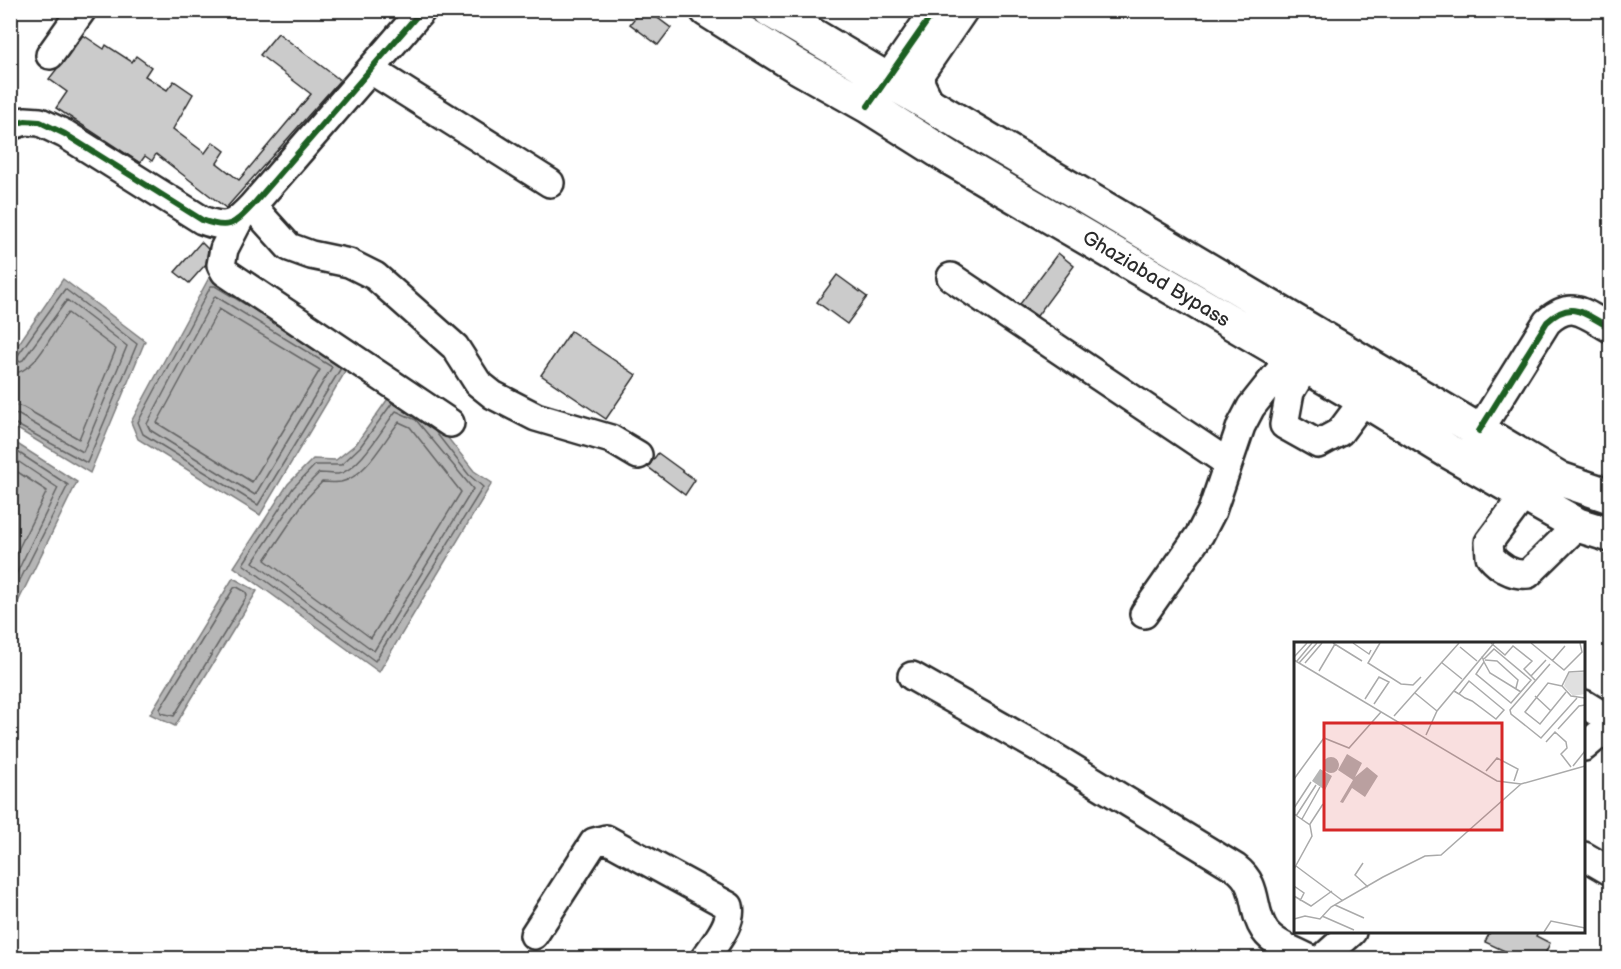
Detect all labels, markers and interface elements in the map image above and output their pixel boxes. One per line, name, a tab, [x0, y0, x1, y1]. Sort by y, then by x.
street label: Ghaziabad Bypass	[1078, 225, 1234, 333]
inset map	[1294, 642, 1585, 933]

